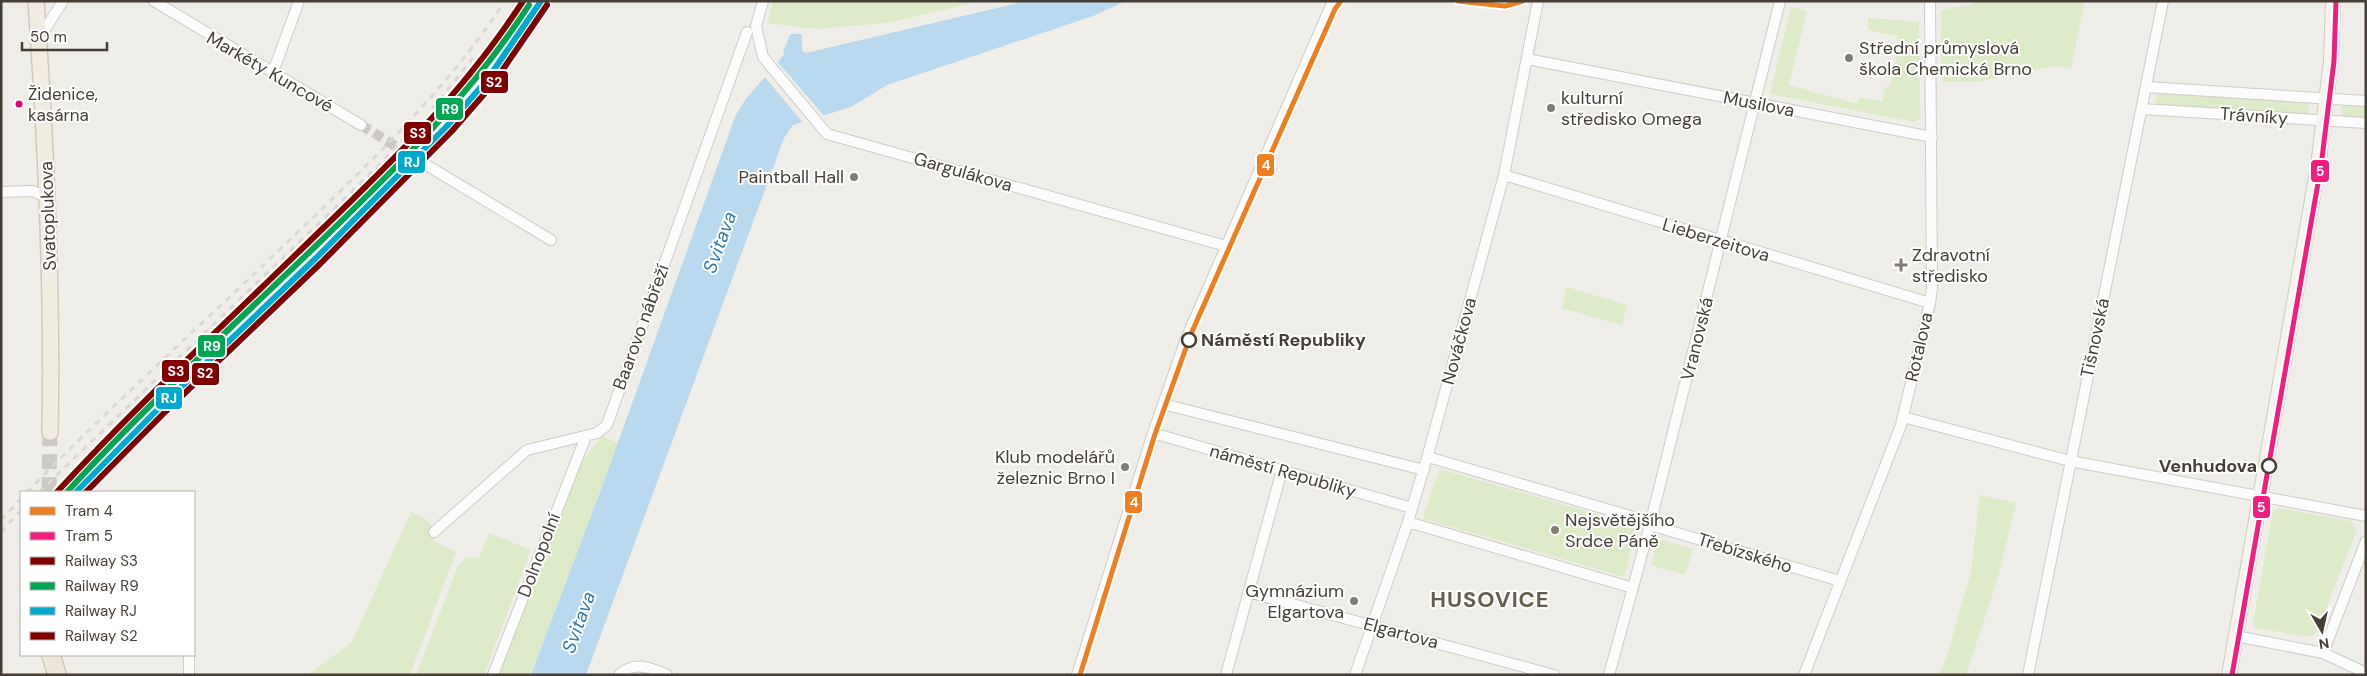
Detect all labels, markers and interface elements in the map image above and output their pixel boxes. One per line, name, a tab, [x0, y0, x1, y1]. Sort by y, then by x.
scale bar	[22, 20, 108, 52]
street label: Markéty Kuncové	[202, 26, 338, 118]
text: 50 m	[30, 27, 67, 47]
place label: Střední průmyslová škola Chemická Brno	[1859, 36, 2032, 81]
marker: Střední průmyslová škola Chemická Brno	[1843, 52, 1855, 64]
line badge: S2	[480, 70, 509, 94]
text: S2	[486, 73, 502, 91]
place label: Židenice, kasárna	[28, 83, 98, 126]
street label: Musilova	[1721, 85, 1797, 123]
place label: kulturní středisko Omega	[1561, 86, 1702, 131]
line badge: R9	[435, 97, 464, 121]
marker: Židenice, kasárna	[14, 99, 24, 109]
text: R9	[441, 100, 459, 118]
marker: kulturní středisko Omega	[1545, 102, 1557, 114]
street label: Trávníky	[2219, 102, 2289, 130]
line badge: S3	[403, 121, 432, 145]
text: S3	[410, 124, 426, 142]
street label: Gargulákova	[911, 146, 1015, 198]
line badge: RJ	[397, 150, 426, 174]
text: RJ	[404, 153, 420, 171]
line badge: 4	[1256, 153, 1275, 177]
text: 4	[1261, 156, 1271, 174]
line badge: 5	[2310, 159, 2330, 183]
street label: Svatoplukova	[34, 161, 62, 271]
text: 5	[2316, 162, 2324, 180]
place label: Paintball Hall	[739, 165, 844, 189]
marker: Paintball Hall	[848, 171, 860, 183]
water label: Svitava	[697, 208, 742, 277]
street label: Lieberzeitova	[1659, 212, 1773, 268]
place label: Zdravotní středisko	[1912, 243, 1990, 288]
marker: Zdravotní středisko	[1894, 258, 1908, 272]
street label: Baarovo nábřeží	[607, 261, 675, 393]
street label: Nováčkova	[1436, 295, 1482, 387]
street label: Vranovská	[1675, 295, 1719, 383]
street label: Tišnovská	[2075, 296, 2115, 380]
street label: Rotalova	[1899, 310, 1939, 384]
place label: Náměstí Republiky	[1201, 328, 1366, 352]
marker: Náměstí Republiky	[1181, 332, 1197, 348]
line badge: R9	[197, 334, 226, 358]
text: R9	[203, 337, 221, 355]
line badge: S3	[161, 359, 190, 383]
text: S3	[168, 362, 184, 380]
line badge: S2	[191, 362, 220, 386]
text: S2	[197, 364, 213, 382]
line badge: RJ	[155, 386, 183, 410]
text: RJ	[161, 389, 177, 407]
street label: náměstí Republiky	[1207, 439, 1359, 503]
place label: Klub modelářů železnic Brno I	[995, 445, 1115, 490]
place label: Venhudova	[2159, 454, 2257, 478]
marker: Venhudova	[2261, 458, 2277, 474]
marker: Klub modelářů železnic Brno I	[1119, 461, 1131, 473]
line badge: 4	[1124, 490, 1143, 514]
legend	[20, 491, 195, 656]
text: 4	[1129, 493, 1139, 511]
line badge: 5	[2252, 495, 2271, 519]
text: 5	[2257, 498, 2265, 516]
text: Tram 4	[65, 501, 113, 521]
place label: Nejsvětějšího Srdce Páně	[1565, 508, 1675, 553]
street label: Dolnopolní	[512, 509, 566, 601]
marker: Nejsvětějšího Srdce Páně	[1549, 524, 1561, 536]
text: Tram 5	[65, 526, 113, 546]
street label: Třebízského	[1695, 527, 1795, 579]
text: Railway S3	[65, 551, 138, 571]
text: Railway R9	[65, 576, 139, 596]
place label: Gymnázium Elgartova	[1245, 579, 1344, 624]
district label: HUSOVICE	[1430, 585, 1550, 614]
water label: Svitava	[556, 588, 601, 657]
marker: Gymnázium Elgartova	[1348, 595, 1360, 607]
text: Railway RJ	[65, 601, 137, 621]
north arrow	[2297, 606, 2347, 656]
street label: Elgartova	[1361, 612, 1441, 654]
text: Railway S2	[65, 626, 138, 646]
text: N	[2318, 634, 2330, 654]

